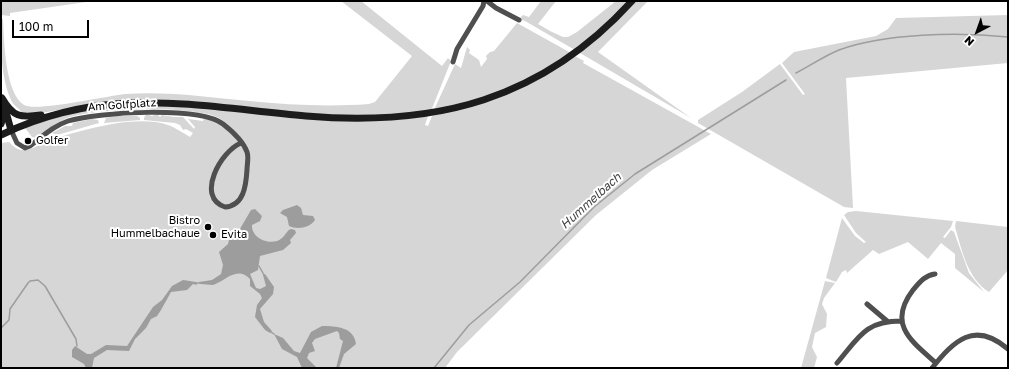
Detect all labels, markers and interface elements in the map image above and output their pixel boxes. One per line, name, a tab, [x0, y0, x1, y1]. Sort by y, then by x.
scale bar	[14, 12, 91, 38]
north arrow	[957, 12, 997, 52]
text: 100 m	[19, 19, 53, 34]
text: N	[961, 34, 976, 49]
street label: Am Golfplatz	[88, 96, 156, 114]
place label: Golfer	[36, 134, 68, 148]
marker: Golfer	[23, 136, 33, 146]
water label: Hummelbach	[558, 170, 624, 232]
place label: Bistro Hummelbachaue	[111, 214, 200, 240]
marker: Bistro Hummelbachaue	[203, 222, 213, 232]
place label: Evita	[221, 228, 247, 242]
marker: Evita	[208, 230, 218, 240]

